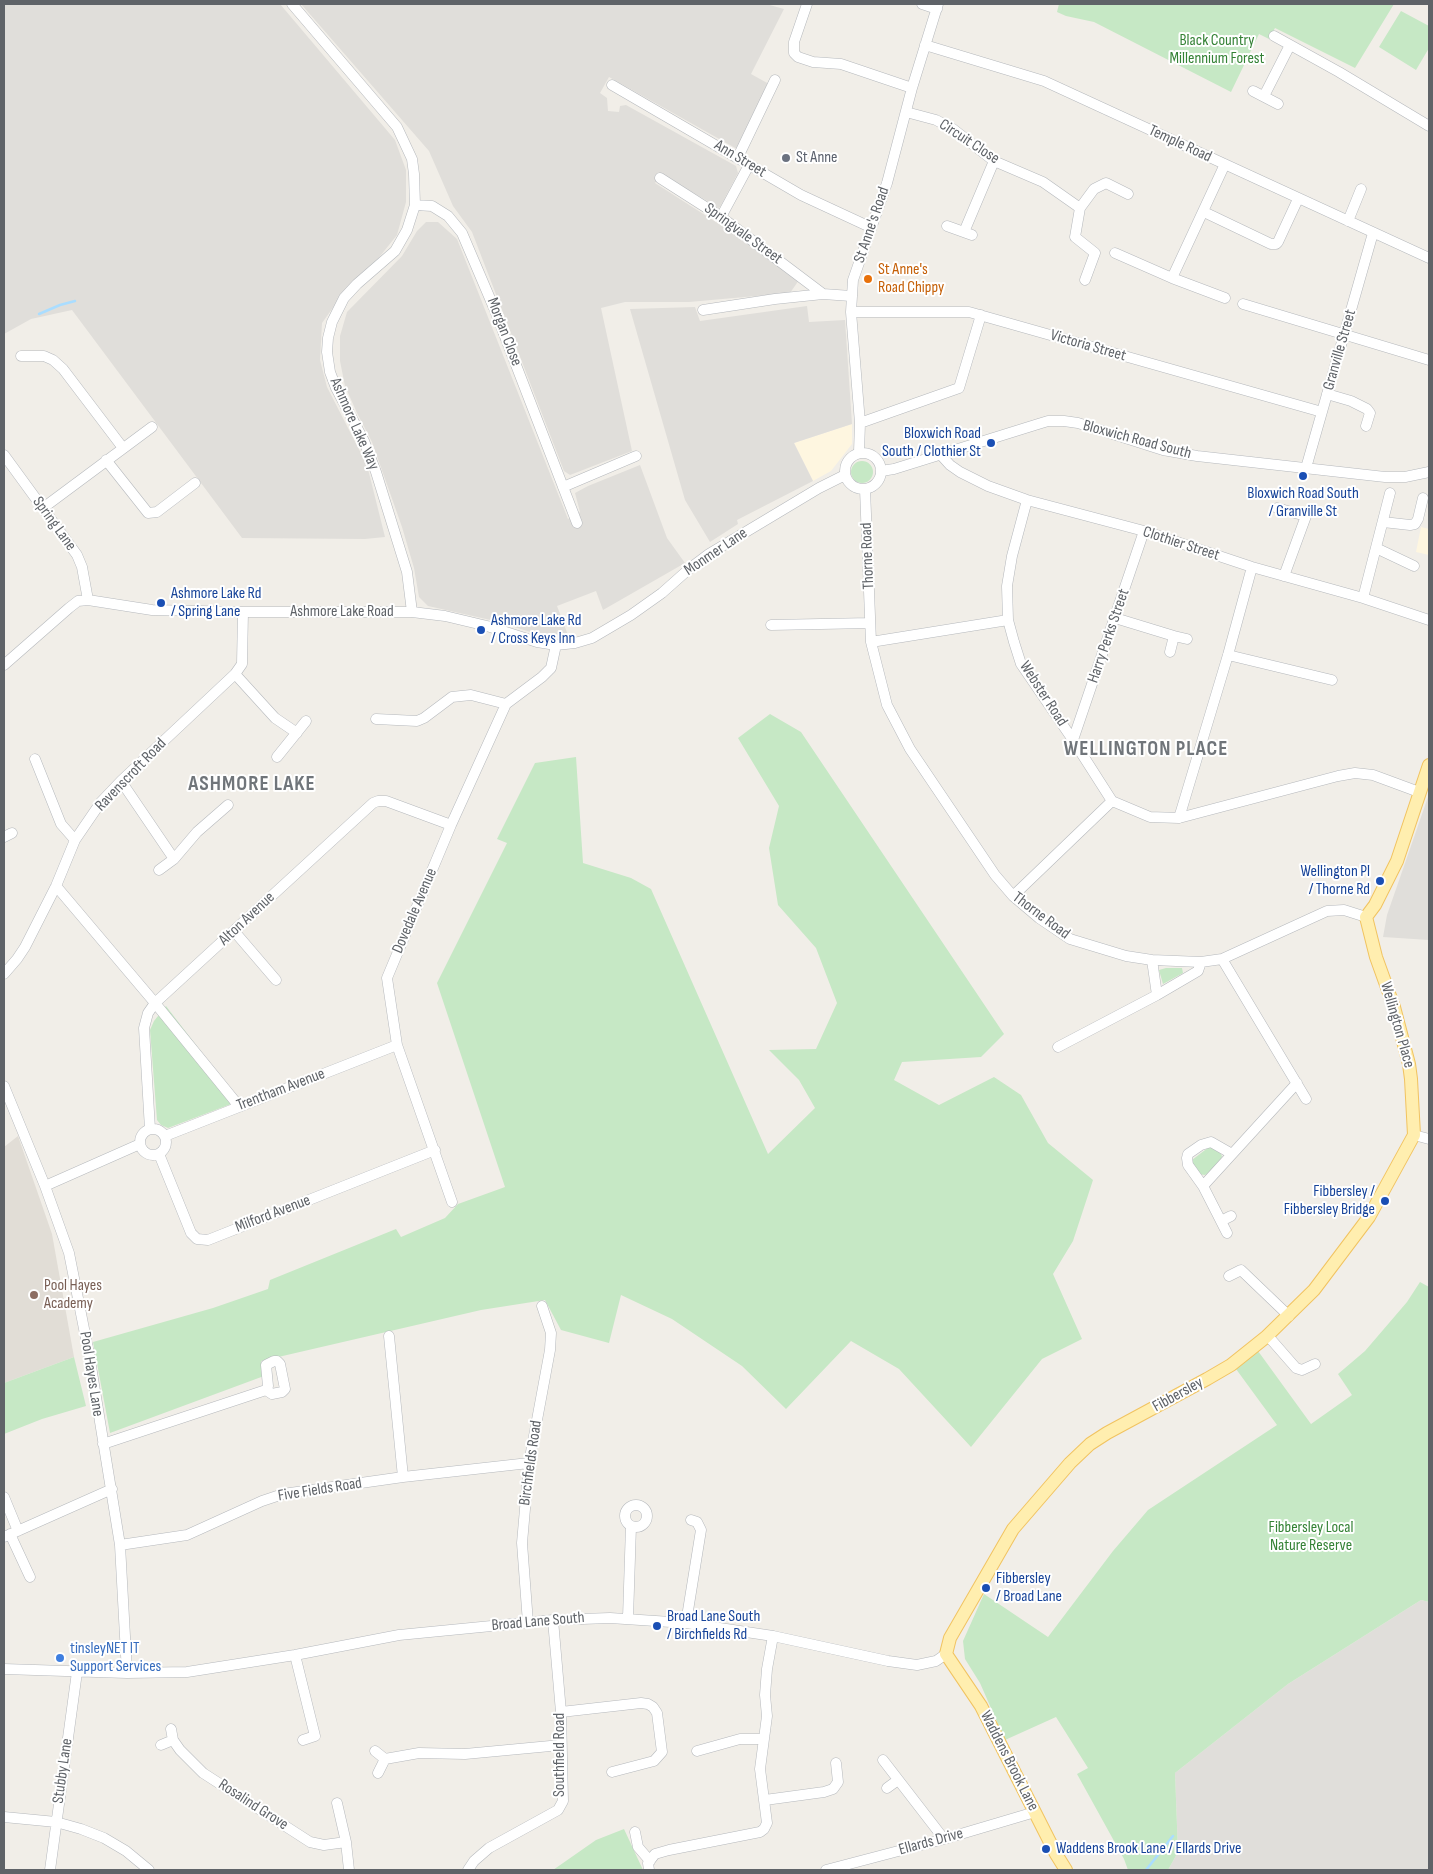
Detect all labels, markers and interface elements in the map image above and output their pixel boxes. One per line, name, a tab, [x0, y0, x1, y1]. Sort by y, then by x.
park label: Black Country Millennium Forest	[1170, 31, 1264, 69]
street label: Circuit Close	[935, 115, 1003, 169]
street label: Temple Road	[1145, 121, 1215, 167]
street label: Ann Street	[711, 136, 769, 182]
place label: St Anne	[796, 148, 838, 168]
marker: St Anne	[780, 152, 792, 164]
street label: St Anne's Road	[850, 185, 894, 265]
street label: Springvale Street	[700, 199, 786, 269]
place label: St Anne's Road Chippy	[878, 260, 944, 298]
marker: St Anne's Road Chippy	[862, 273, 874, 285]
street label: Morgan Close	[482, 295, 526, 369]
street label: Granville Street	[1319, 307, 1361, 393]
street label: Victoria Street	[1048, 326, 1128, 366]
street label: Ashmore Lake Way	[325, 375, 383, 473]
street label: Bloxwich Road South	[1081, 416, 1193, 464]
place label: Bloxwich Road South / Clothier St	[882, 424, 981, 462]
marker: Bloxwich Road South / Clothier St	[985, 437, 997, 449]
marker: Bloxwich Road South / Granville St	[1297, 470, 1309, 482]
place label: Bloxwich Road South / Granville St	[1247, 484, 1359, 522]
street label: Spring Lane	[28, 493, 80, 555]
street label: Thorne Road	[857, 522, 879, 590]
street label: Clothier Street	[1140, 523, 1222, 565]
street label: Monmer Lane	[681, 524, 751, 580]
place label: Ashmore Lake Rd / Spring Lane	[171, 584, 261, 622]
street label: Harry Perks Street	[1084, 587, 1134, 685]
marker: Ashmore Lake Rd / Spring Lane	[155, 597, 167, 609]
street label: Ashmore Lake Road	[290, 602, 394, 622]
place label: Ashmore Lake Rd / Cross Keys Inn	[491, 611, 581, 649]
marker: Ashmore Lake Rd / Cross Keys Inn	[475, 624, 487, 636]
street label: Webster Road	[1015, 658, 1071, 730]
street label: Ravenscroft Road	[91, 734, 171, 816]
district label: WELLINGTON PLACE	[1062, 737, 1230, 763]
district label: ASHMORE LAKE	[187, 772, 317, 798]
place label: Wellington Pl / Thorne Rd	[1300, 862, 1370, 900]
street label: Dovedale Avenue	[388, 865, 442, 957]
marker: Wellington Pl / Thorne Rd	[1374, 875, 1386, 887]
street label: Alton Avenue	[215, 888, 279, 950]
street label: Thorne Road	[1009, 888, 1073, 944]
street label: Wellington Place	[1376, 980, 1418, 1070]
street label: Trentham Avenue	[234, 1064, 328, 1116]
place label: Fibbersley / Fibbersley Bridge	[1284, 1182, 1375, 1220]
street label: Milford Avenue	[233, 1191, 313, 1237]
marker: Fibbersley / Fibbersley Bridge	[1379, 1195, 1391, 1207]
place label: Pool Hayes Academy	[44, 1276, 102, 1314]
marker: Pool Hayes Academy	[28, 1289, 40, 1301]
street label: Pool Hayes Lane	[75, 1330, 107, 1418]
street label: Fibbersley	[1149, 1373, 1207, 1417]
street label: Birchfields Road	[516, 1419, 546, 1507]
street label: Five Fields Road	[277, 1474, 363, 1506]
park label: Fibbersley Local Nature Reserve	[1269, 1518, 1353, 1556]
place label: Fibbersley / Broad Lane	[996, 1569, 1062, 1607]
marker: Fibbersley / Broad Lane	[980, 1582, 992, 1594]
place label: Broad Lane South / Birchfields Rd	[667, 1607, 760, 1645]
street label: Broad Lane South	[491, 1608, 585, 1636]
marker: Broad Lane South / Birchfields Rd	[651, 1620, 663, 1632]
place label: tinsleyNET IT Support Services	[70, 1639, 161, 1677]
marker: tinsleyNET IT Support Services	[54, 1652, 66, 1664]
street label: Waddens Brook Lane	[976, 1708, 1042, 1814]
street label: Southfield Road	[550, 1713, 570, 1797]
street label: Stubby Lane	[49, 1737, 77, 1805]
street label: Rosalind Grove	[214, 1775, 292, 1835]
street label: Ellards Drive	[897, 1824, 965, 1860]
place label: Waddens Brook Lane / Ellards Drive	[1056, 1839, 1241, 1859]
marker: Waddens Brook Lane / Ellards Drive	[1040, 1843, 1052, 1855]

